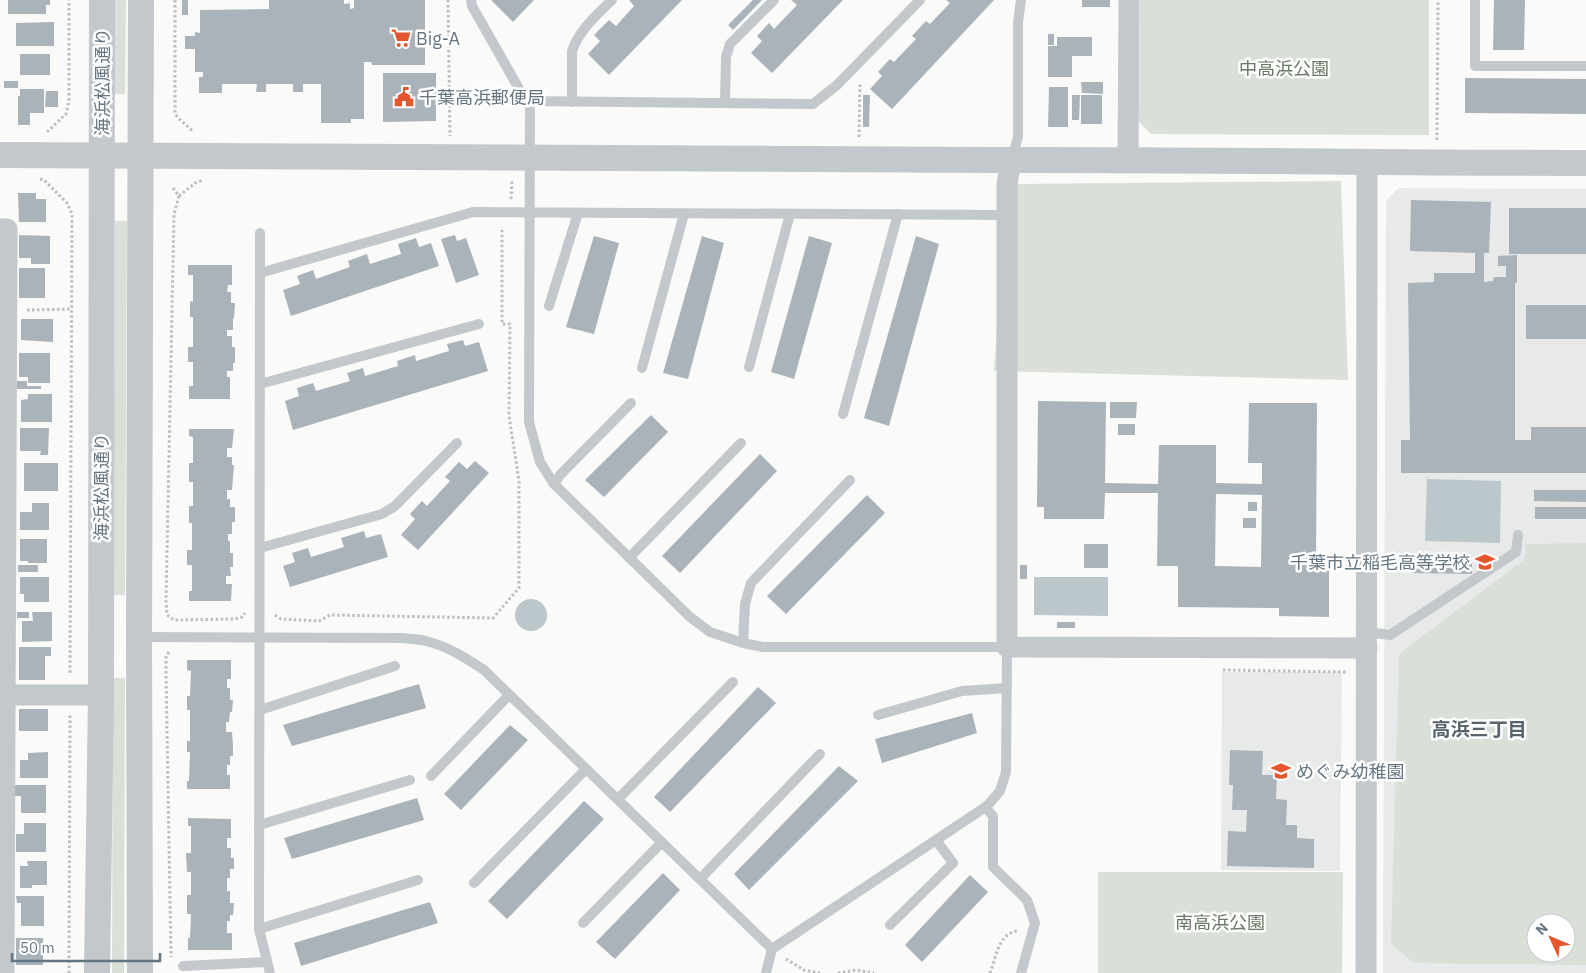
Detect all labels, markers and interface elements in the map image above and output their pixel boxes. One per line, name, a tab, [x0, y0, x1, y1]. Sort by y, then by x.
supermarket icon: Big-A	[390, 27, 412, 49]
place label: Big-A	[416, 27, 461, 50]
street label: 海浜松風通り	[91, 28, 114, 136]
park label: 中高浜公園	[1239, 57, 1329, 80]
public building icon: 千葉高浜郵便局	[393, 86, 415, 108]
place label: 千葉高浜郵便局	[419, 86, 545, 109]
street label: 海浜松風通り	[90, 433, 113, 541]
place label: 千葉市立稲毛高等学校	[1290, 551, 1470, 574]
school or university icon: 千葉市立稲毛高等学校	[1474, 551, 1496, 573]
district label: 高浜三丁目	[1431, 717, 1527, 741]
school or university icon: めぐみ幼稚園	[1270, 760, 1292, 782]
place label: めぐみ幼稚園	[1296, 760, 1405, 783]
park label: 南高浜公園	[1175, 911, 1265, 934]
north arrow	[1526, 913, 1576, 963]
text: N	[1532, 919, 1552, 939]
scale bar	[12, 930, 160, 962]
text: 50 m	[20, 938, 55, 957]

